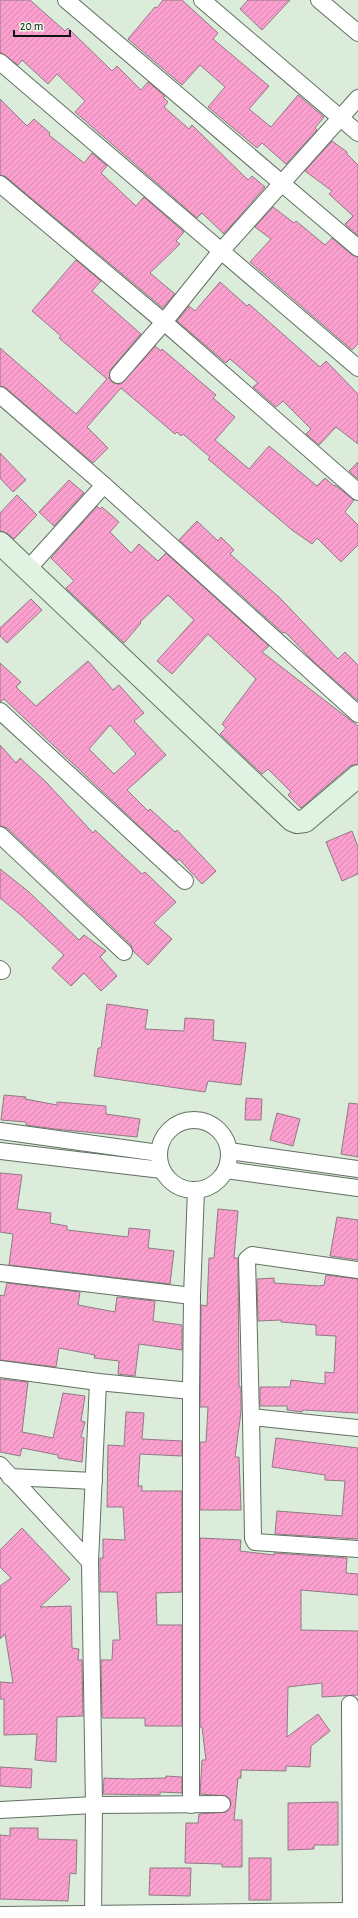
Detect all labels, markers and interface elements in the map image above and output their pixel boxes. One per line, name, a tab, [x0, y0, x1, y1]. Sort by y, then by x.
scale bar	[14, 12, 70, 38]
text: 20 m	[20, 20, 43, 32]

